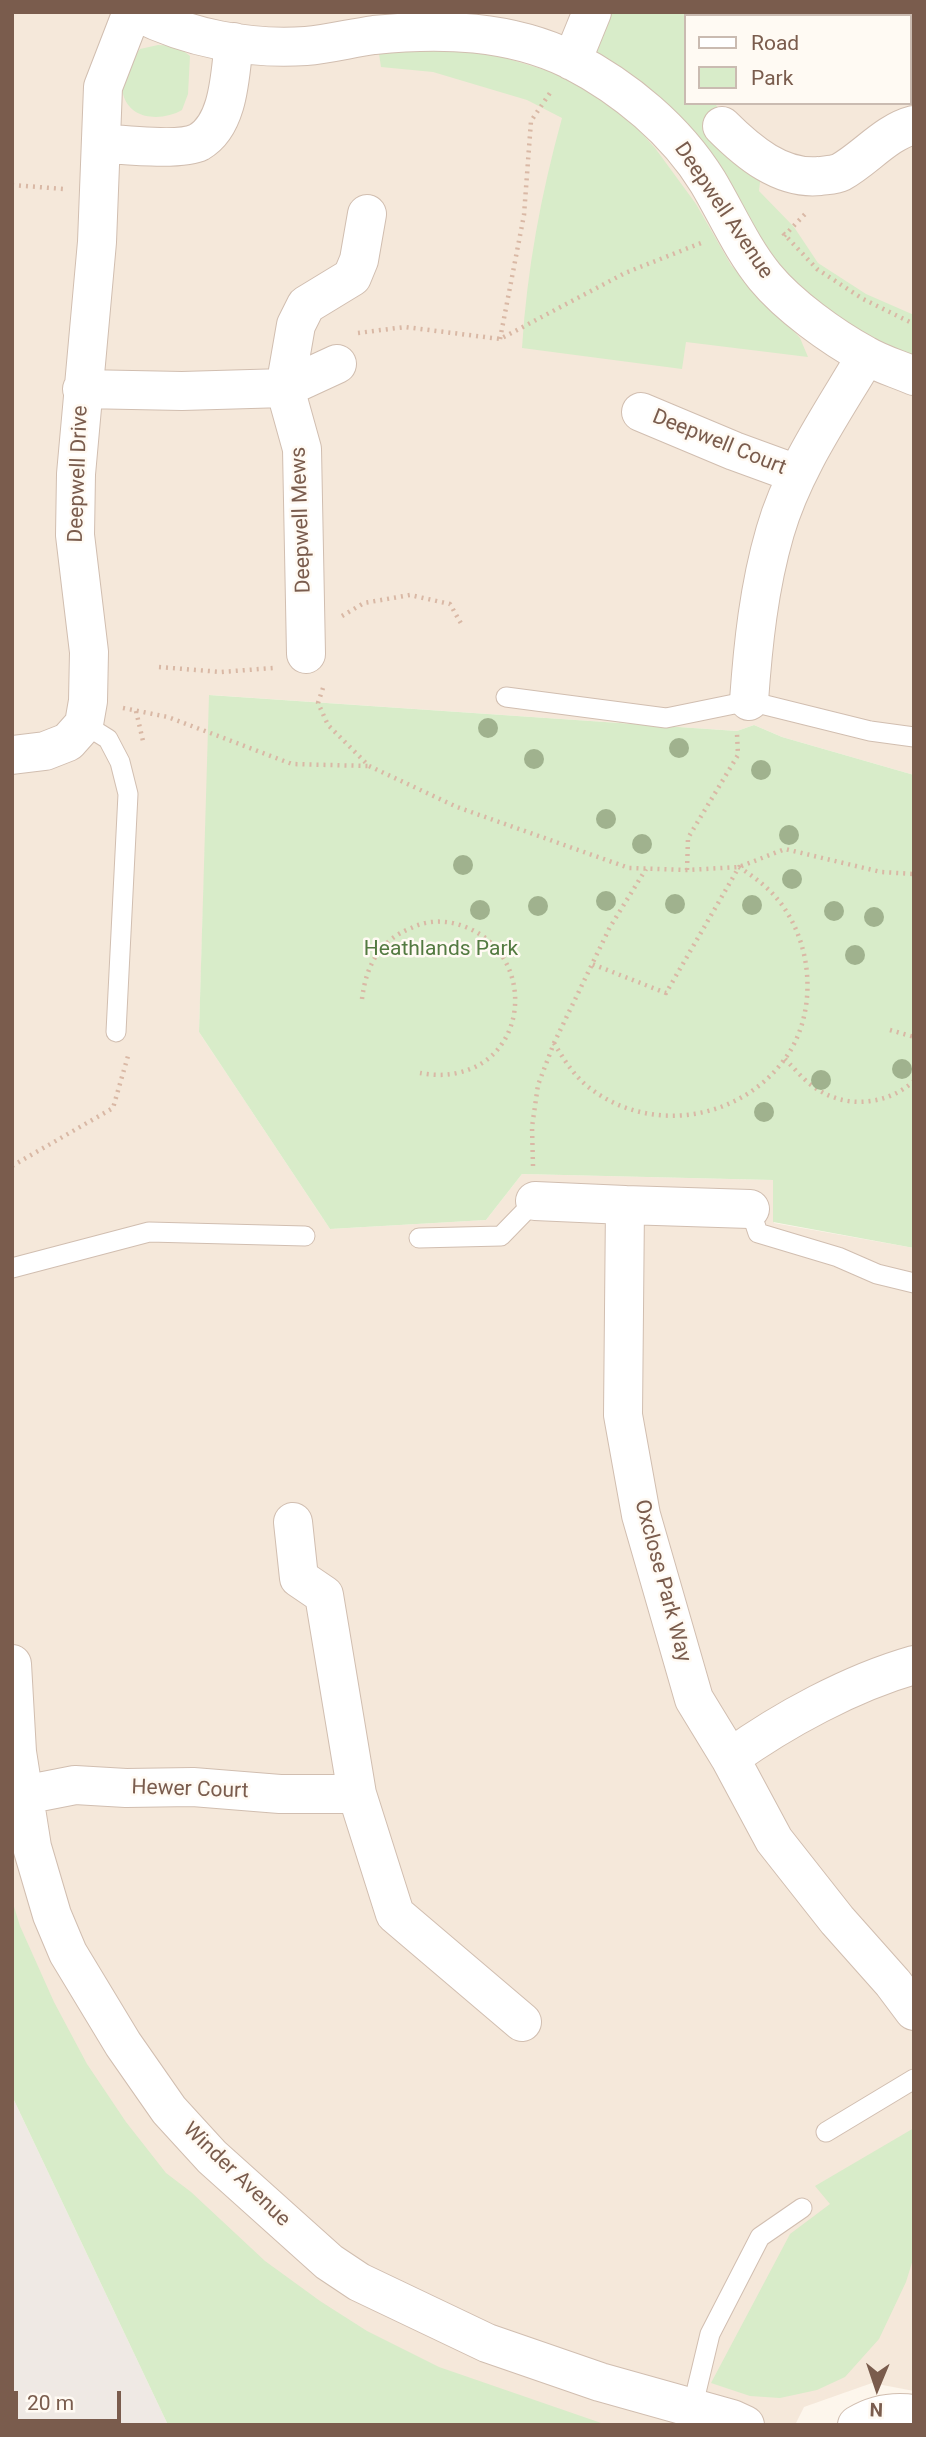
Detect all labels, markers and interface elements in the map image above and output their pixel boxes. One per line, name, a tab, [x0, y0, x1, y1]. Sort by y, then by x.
legend	[684, 14, 912, 105]
text: Road	[751, 31, 799, 55]
text: Park	[751, 66, 793, 90]
street label: Deepwell Avenue	[668, 138, 778, 284]
street label: Deepwell Drive	[64, 405, 94, 543]
street label: Deepwell Court	[648, 405, 790, 481]
street label: Deepwell Mews	[287, 446, 317, 594]
park label: Heathlands Park	[364, 937, 518, 963]
street label: Oxclose Park Way	[628, 1497, 696, 1665]
street label: Hewer Court	[131, 1775, 249, 1805]
street label: Winder Avenue	[177, 2118, 295, 2232]
north arrow	[842, 2353, 912, 2423]
scale bar	[18, 2378, 124, 2422]
text: 20 m	[27, 2391, 74, 2415]
text: N	[869, 2398, 883, 2421]

